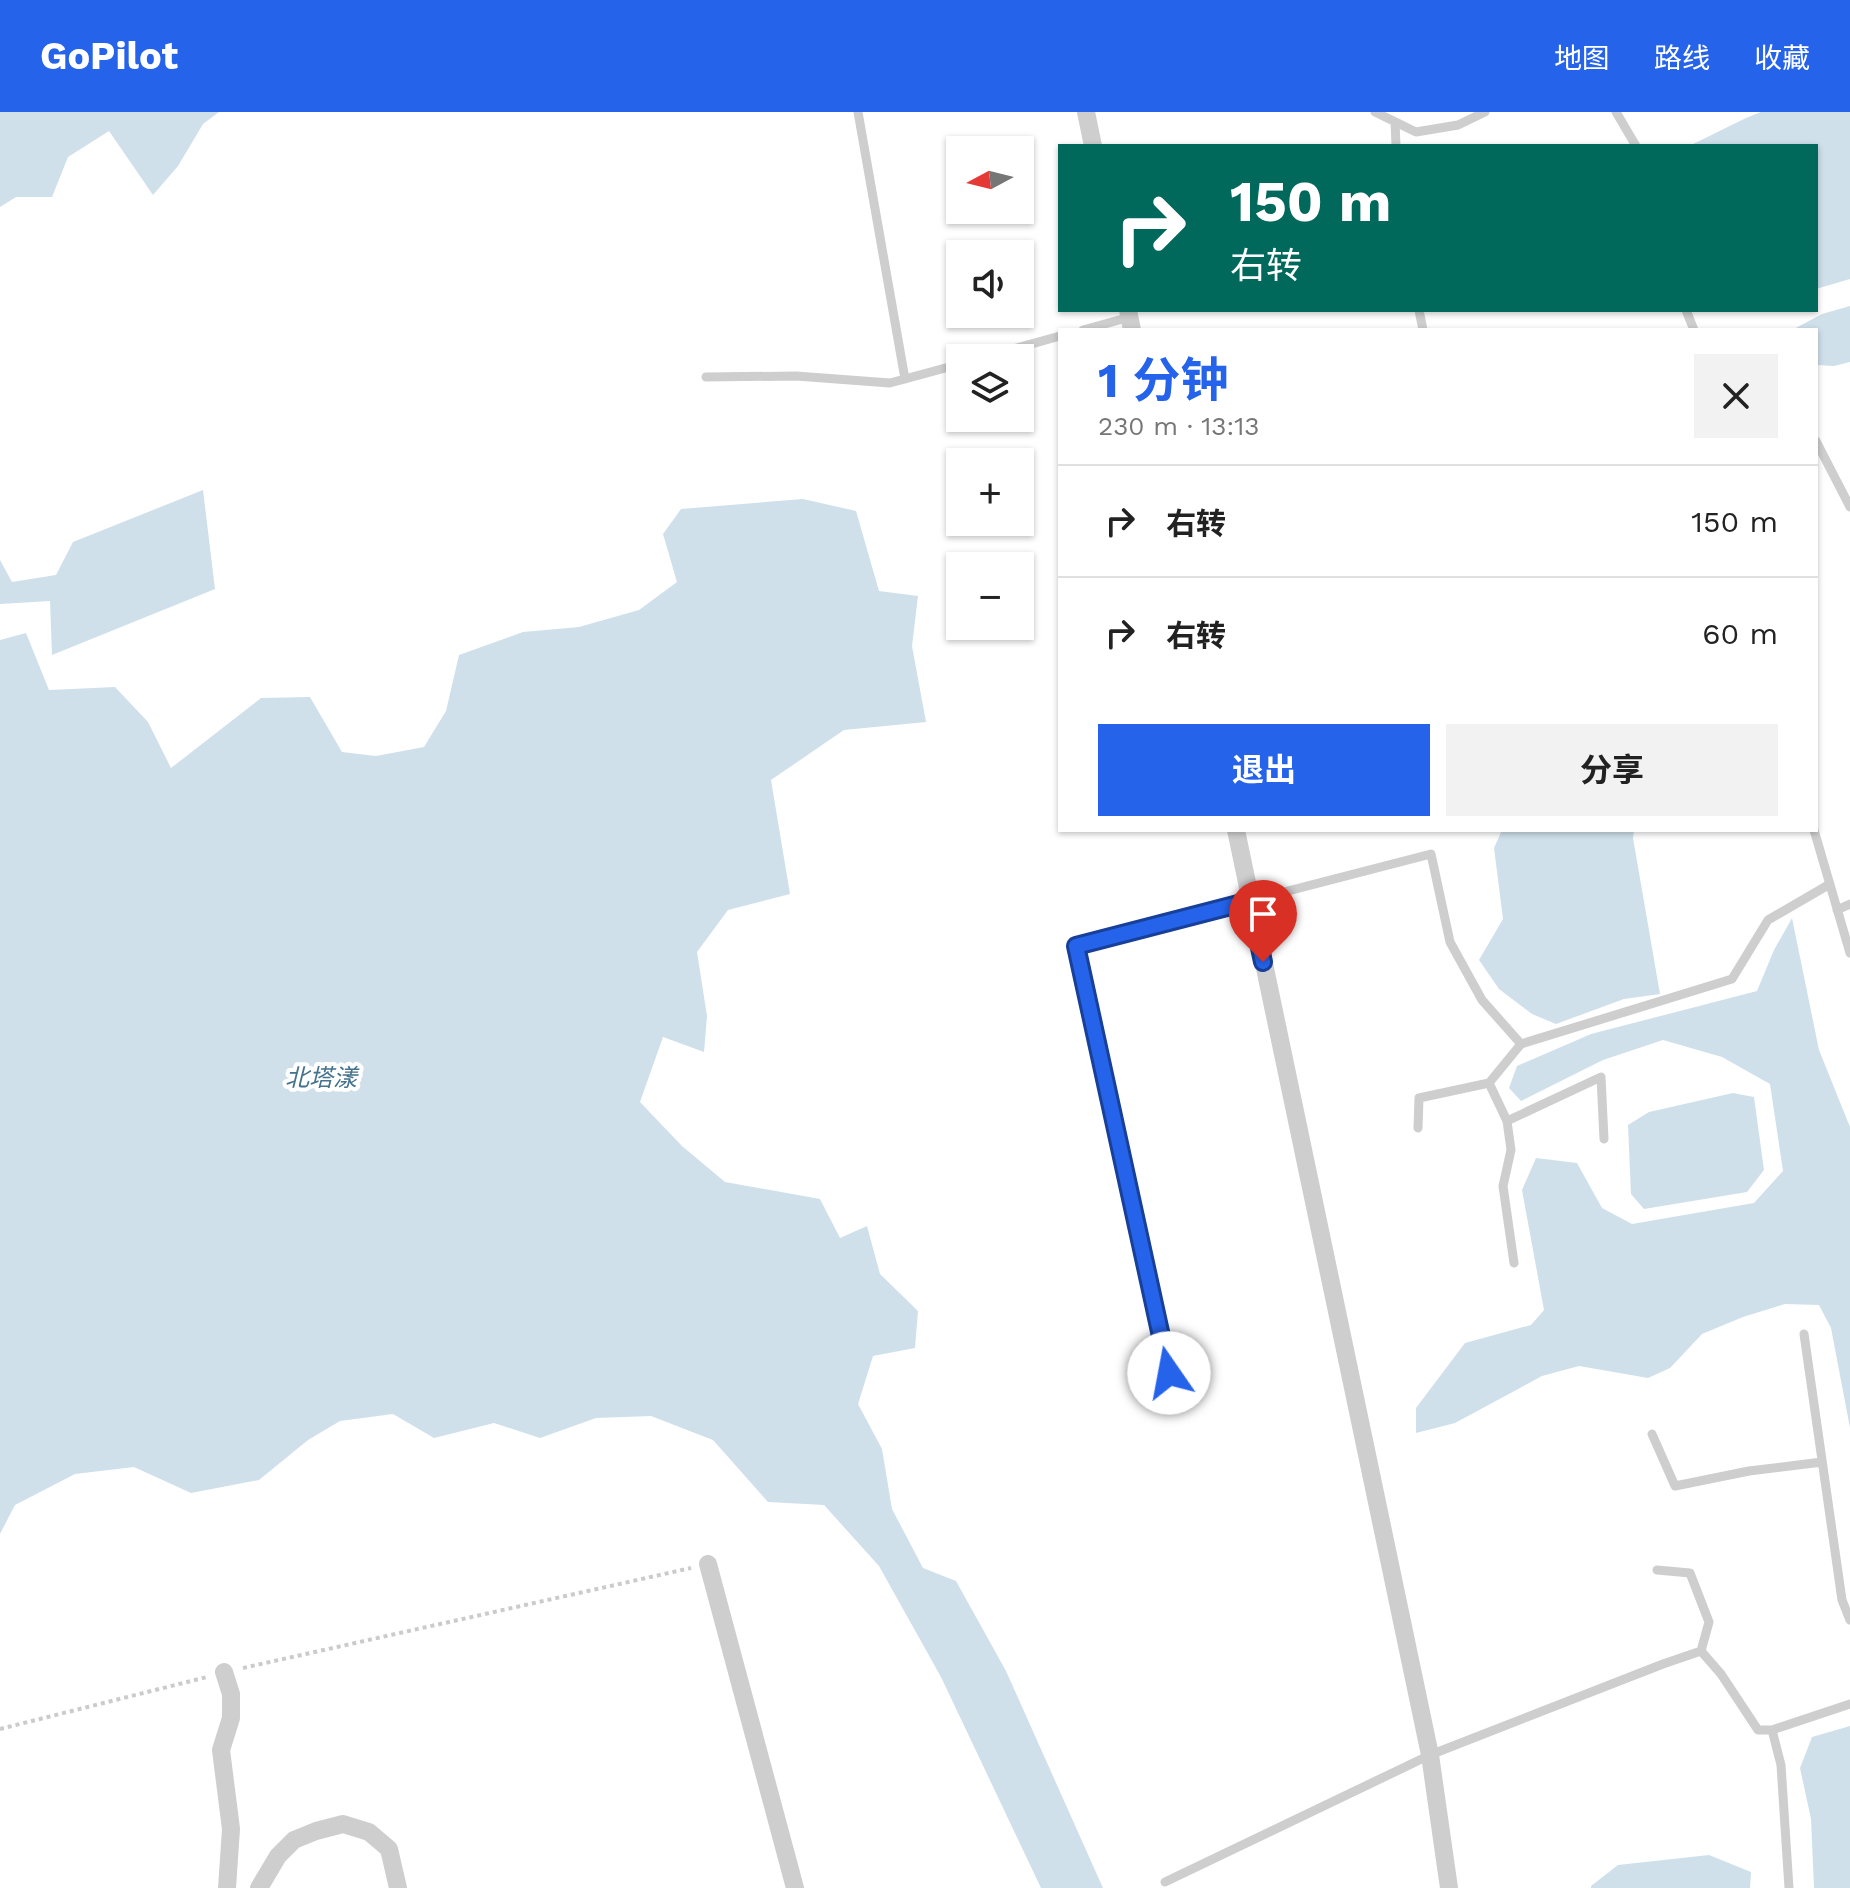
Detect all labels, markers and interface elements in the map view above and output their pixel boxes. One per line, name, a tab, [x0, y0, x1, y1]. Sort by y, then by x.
text: GoPilot	[40, 34, 178, 78]
text: 地图	[1554, 42, 1610, 75]
text: 路线	[1654, 42, 1710, 75]
text: 收藏	[1754, 42, 1810, 75]
north arrow	[946, 136, 1034, 224]
map controls	[946, 136, 1034, 640]
text: 150 m	[1230, 169, 1392, 235]
icon: right	[1098, 176, 1202, 280]
button: sound	[946, 240, 1034, 328]
text: 右转	[1230, 245, 1302, 287]
button: layers	[946, 344, 1034, 432]
text: 1 分钟	[1098, 352, 1228, 409]
button: close	[1694, 354, 1778, 438]
text: 230 m · 13:13	[1098, 411, 1260, 441]
button: +	[946, 448, 1034, 536]
icon: right	[1098, 499, 1142, 543]
text: 150 m	[1691, 504, 1778, 539]
text: 右转	[1166, 506, 1226, 541]
button: −	[946, 552, 1034, 640]
icon: right	[1098, 611, 1142, 655]
text: 60 m	[1702, 616, 1778, 651]
text: 右转	[1166, 618, 1226, 653]
button: 退出	[1098, 724, 1430, 816]
button: 分享	[1446, 724, 1778, 816]
pin	[1229, 880, 1297, 962]
icon: arrive	[1241, 892, 1285, 936]
water label: 北塔漾	[285, 1064, 360, 1092]
position arrow	[1127, 1331, 1211, 1415]

